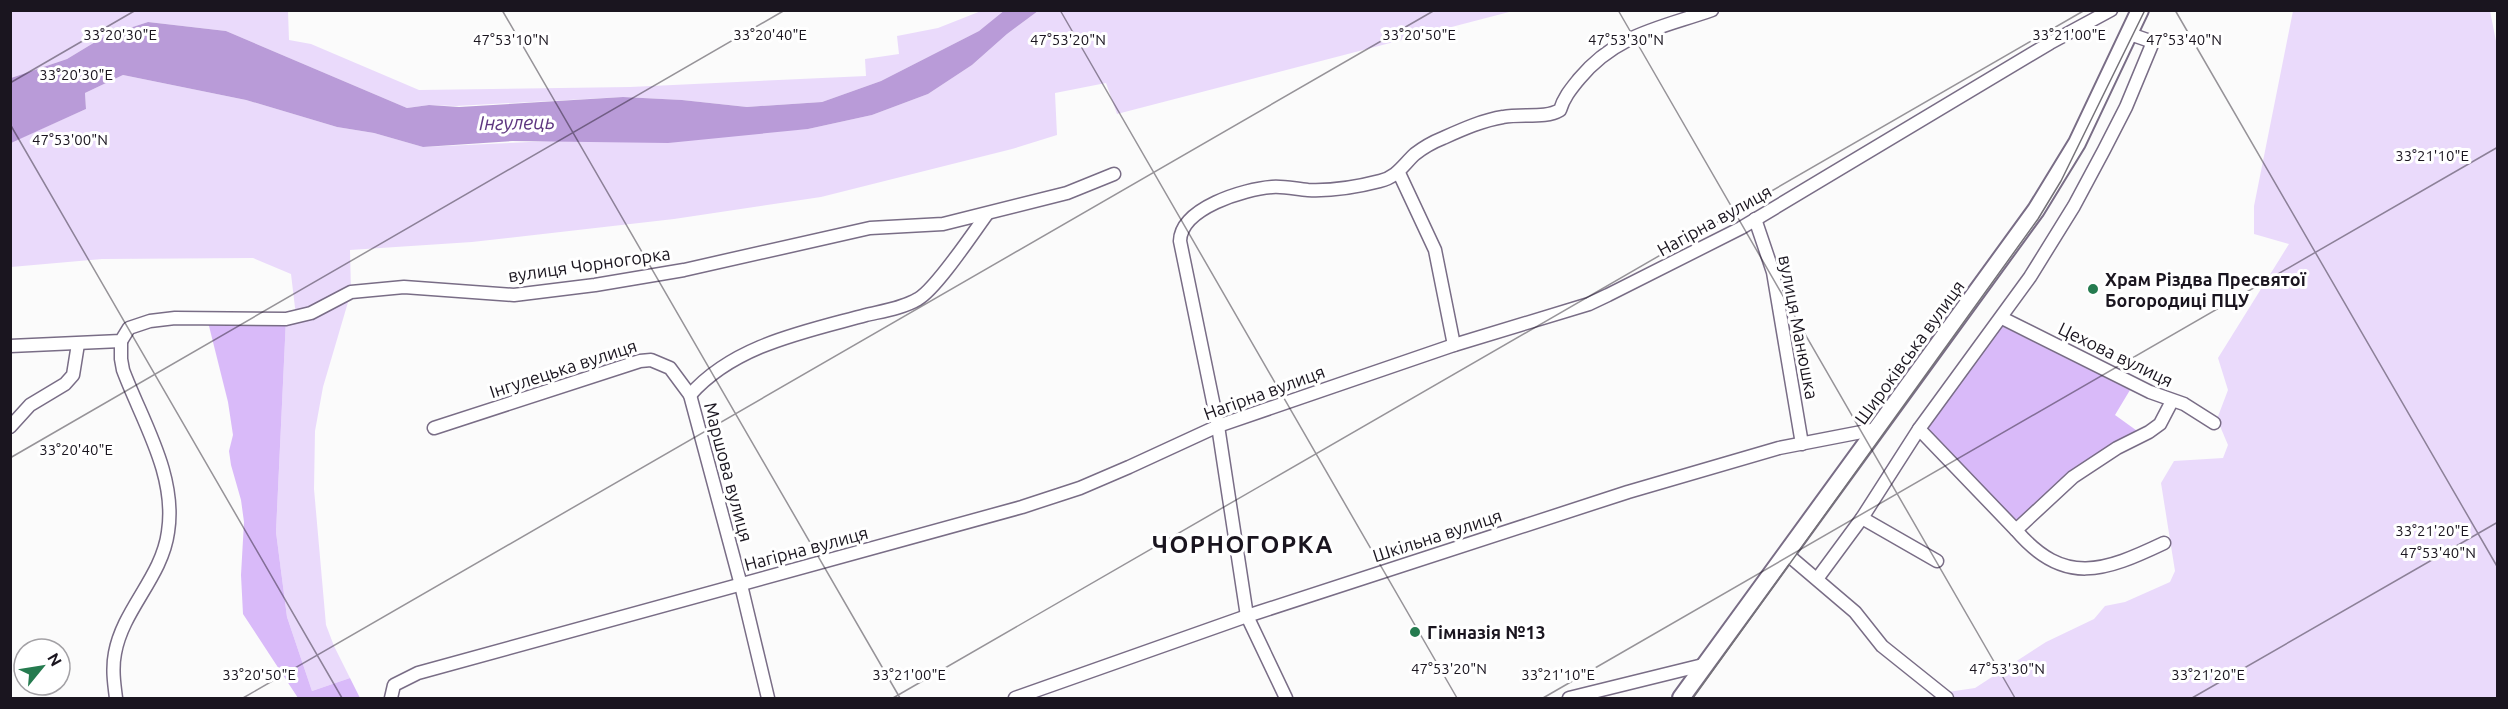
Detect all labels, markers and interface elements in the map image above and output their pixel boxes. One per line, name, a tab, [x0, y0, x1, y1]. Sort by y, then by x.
text: 33°20'30"E	[83, 26, 157, 43]
text: 33°20'40"E	[733, 26, 807, 43]
text: 33°20'50"E	[1382, 26, 1456, 43]
text: 33°21'00"E	[2032, 26, 2106, 43]
text: 47°53'10"N	[473, 31, 549, 48]
text: 47°53'20"N	[1030, 31, 1106, 48]
text: 47°53'30"N	[1588, 31, 1664, 48]
text: 47°53'40"N	[2146, 31, 2222, 48]
text: 33°20'30"E	[39, 66, 113, 83]
water label: Інгулець	[479, 110, 555, 134]
text: 47°53'00"N	[32, 131, 108, 148]
text: 33°21'10"E	[2395, 147, 2469, 164]
street label: Нагірна вулиця	[1653, 180, 1775, 260]
street label: вулиця Чорногорка	[507, 243, 671, 285]
street label: вулиця Манюшка	[1775, 253, 1823, 401]
place label: Храм Різдва Пресвятої Богородиці ПЦУ	[2105, 269, 2307, 310]
street label: Широківська вулиця	[1850, 276, 1968, 428]
marker: Храм Різдва Пресвятої Богородиці ПЦУ	[2086, 282, 2100, 296]
street label: Цехова вулиця	[2055, 318, 2177, 390]
street label: Інгулецька вулиця	[487, 335, 639, 401]
street label: Нагірна вулиця	[1201, 361, 1327, 423]
street label: Маршова вулиця	[701, 400, 757, 544]
text: 33°20'40"E	[39, 441, 113, 458]
street label: Шкільна вулиця	[1370, 505, 1504, 565]
street label: Нагірна вулиця	[742, 522, 870, 574]
text: 33°21'20"E	[2395, 522, 2469, 539]
district label: ЧОРНОГОРКА	[1152, 531, 1334, 558]
text: 47°53'40"N	[2400, 544, 2476, 561]
place label: Гімназія №13	[1427, 622, 1546, 642]
marker: Гімназія №13	[1408, 625, 1422, 639]
north arrow	[12, 637, 72, 697]
text: N	[44, 650, 66, 669]
text: 47°53'20"N	[1411, 660, 1487, 677]
text: 47°53'30"N	[1969, 660, 2045, 677]
text: 33°20'50"E	[222, 666, 296, 683]
text: 33°21'00"E	[872, 666, 946, 683]
text: 33°21'10"E	[1521, 666, 1595, 683]
text: 33°21'20"E	[2171, 666, 2245, 683]

